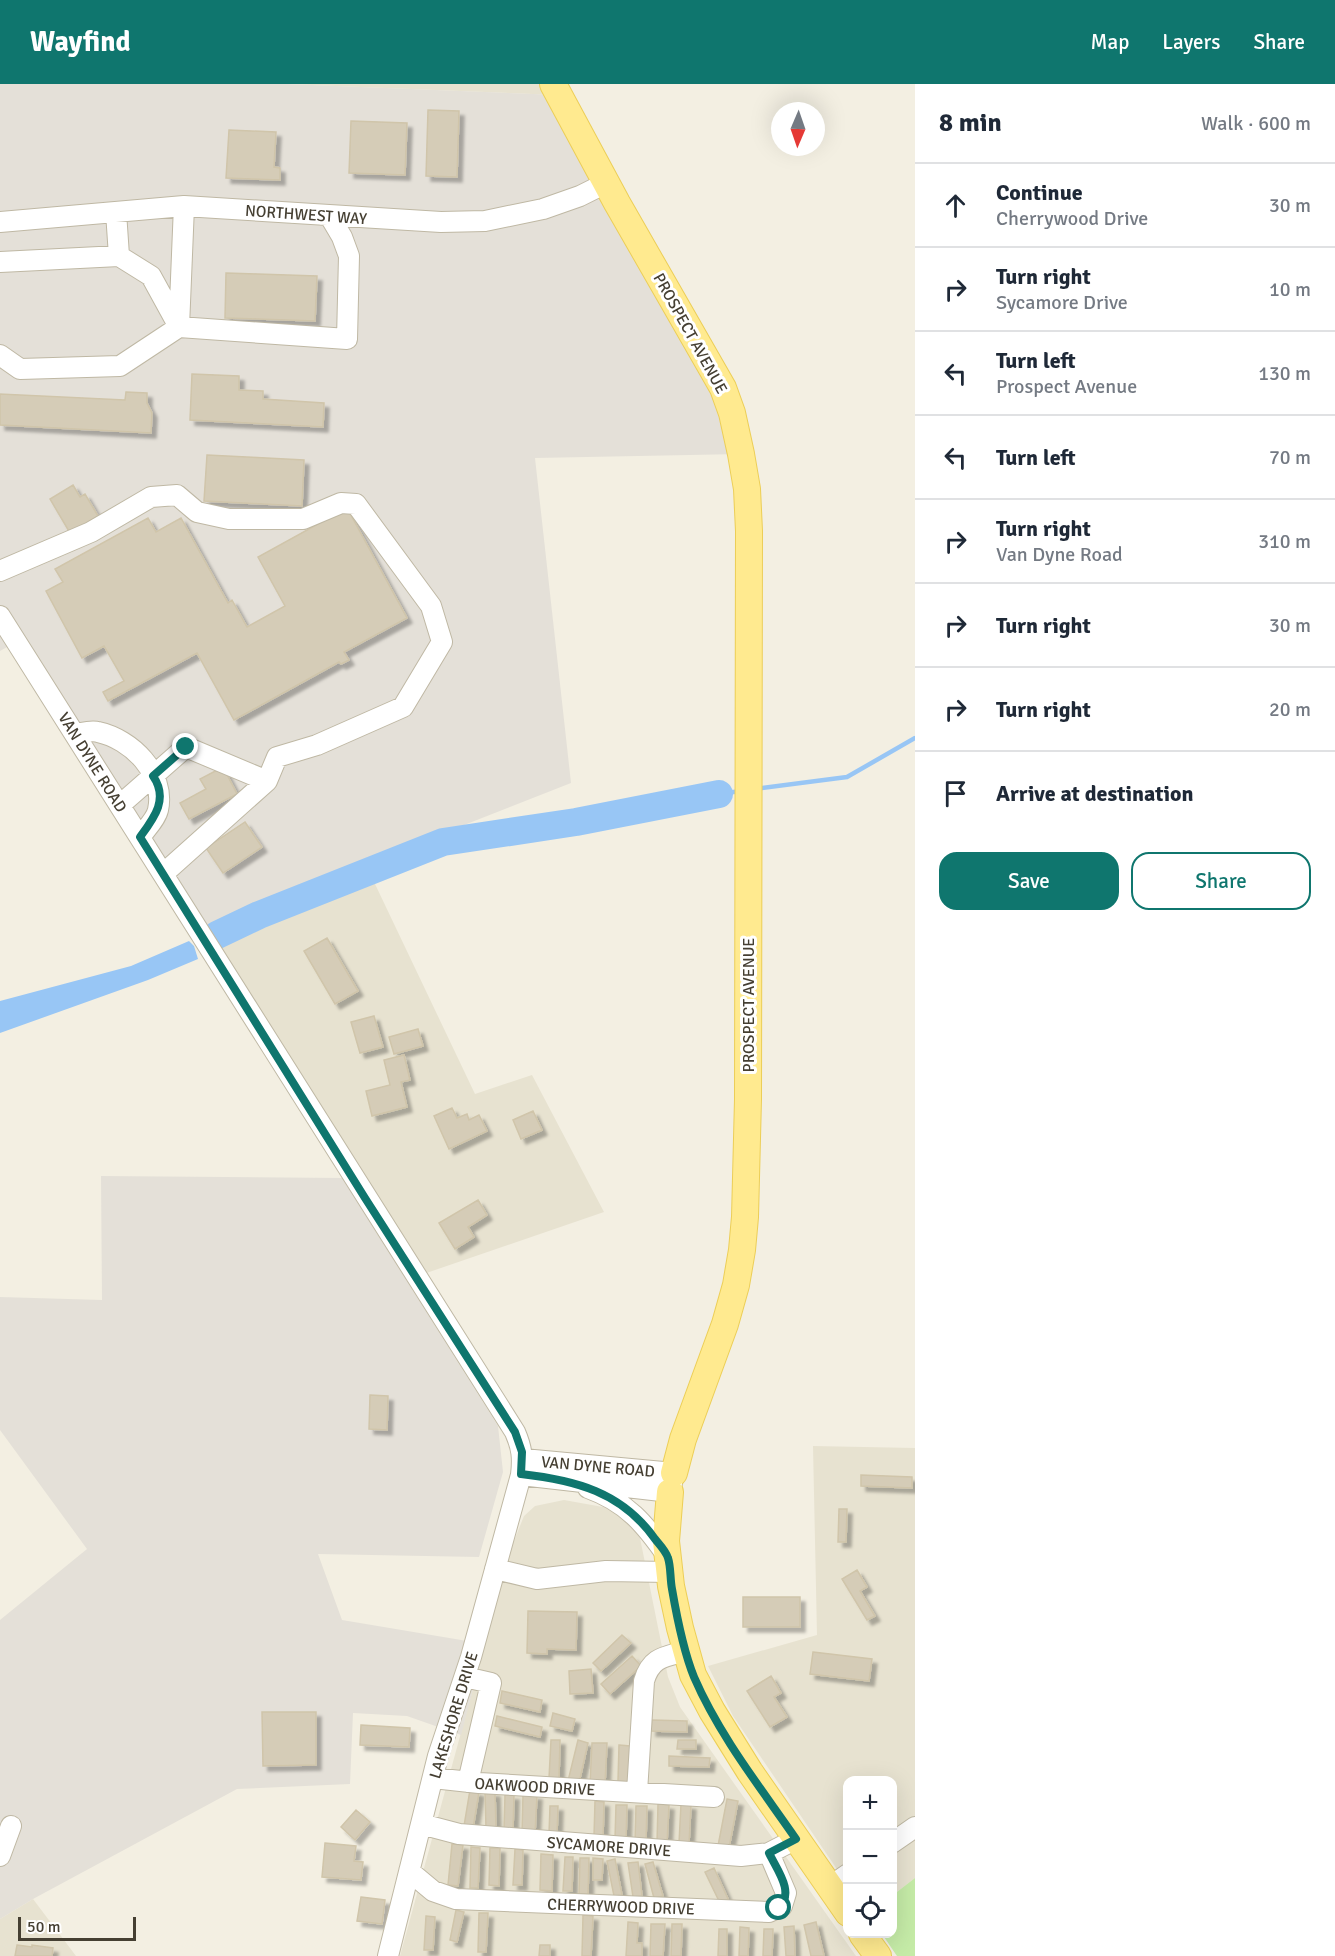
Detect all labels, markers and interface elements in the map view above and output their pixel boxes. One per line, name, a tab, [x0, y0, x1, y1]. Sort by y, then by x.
text: Wayfind	[30, 25, 131, 59]
text: Map	[1091, 29, 1129, 55]
text: Layers	[1162, 29, 1220, 55]
text: Share	[1253, 29, 1305, 55]
north arrow	[771, 102, 825, 156]
text: 8 min	[939, 107, 1002, 139]
text: Walk · 600 m	[1201, 111, 1311, 136]
text: Continue	[996, 179, 1083, 206]
icon: ahead	[939, 189, 972, 222]
text: 30 m	[1269, 193, 1311, 218]
street label: NORTHWEST WAY	[244, 201, 368, 229]
text: Cherrywood Drive	[996, 206, 1148, 231]
text: Turn right	[996, 263, 1091, 290]
street label: PROSPECT AVENUE	[649, 270, 732, 397]
icon: right	[939, 273, 972, 306]
text: 10 m	[1269, 277, 1311, 302]
text: Sycamore Drive	[996, 290, 1128, 315]
text: Turn left	[996, 347, 1076, 374]
icon: left	[939, 357, 972, 390]
text: 130 m	[1258, 361, 1311, 386]
text: Prospect Avenue	[996, 374, 1137, 399]
icon: left	[939, 441, 972, 474]
text: Turn left	[996, 444, 1076, 471]
text: 70 m	[1269, 445, 1311, 470]
text: Turn right	[996, 515, 1091, 542]
icon: right	[939, 525, 972, 558]
text: 310 m	[1258, 529, 1311, 554]
text: Van Dyne Road	[996, 542, 1123, 567]
icon: right	[939, 609, 972, 642]
text: Turn right	[996, 612, 1091, 639]
text: 30 m	[1269, 613, 1311, 638]
icon: right	[939, 693, 972, 726]
text: Turn right	[996, 696, 1091, 723]
text: 20 m	[1269, 697, 1311, 722]
street label: VAN DYNE ROAD	[53, 709, 131, 816]
route end	[172, 733, 198, 759]
icon: arrive	[939, 777, 972, 810]
text: Arrive at destination	[996, 780, 1193, 807]
button: Save	[939, 852, 1119, 910]
button: Share	[1131, 852, 1311, 910]
street label: PROSPECT AVENUE	[739, 938, 759, 1072]
street label: VAN DYNE ROAD	[540, 1452, 656, 1482]
street label: LAKESHORE DRIVE	[425, 1649, 483, 1781]
street label: OAKWOOD DRIVE	[474, 1774, 596, 1800]
map controls	[843, 1776, 897, 1938]
button: +	[843, 1776, 897, 1830]
button: −	[843, 1830, 897, 1884]
street label: SYCAMORE DRIVE	[546, 1833, 672, 1861]
button: locate	[843, 1884, 897, 1938]
street label: CHERRYWOOD DRIVE	[547, 1894, 695, 1920]
route start	[765, 1894, 791, 1920]
scale bar	[18, 1914, 136, 1942]
text: 50 m	[27, 1917, 61, 1937]

